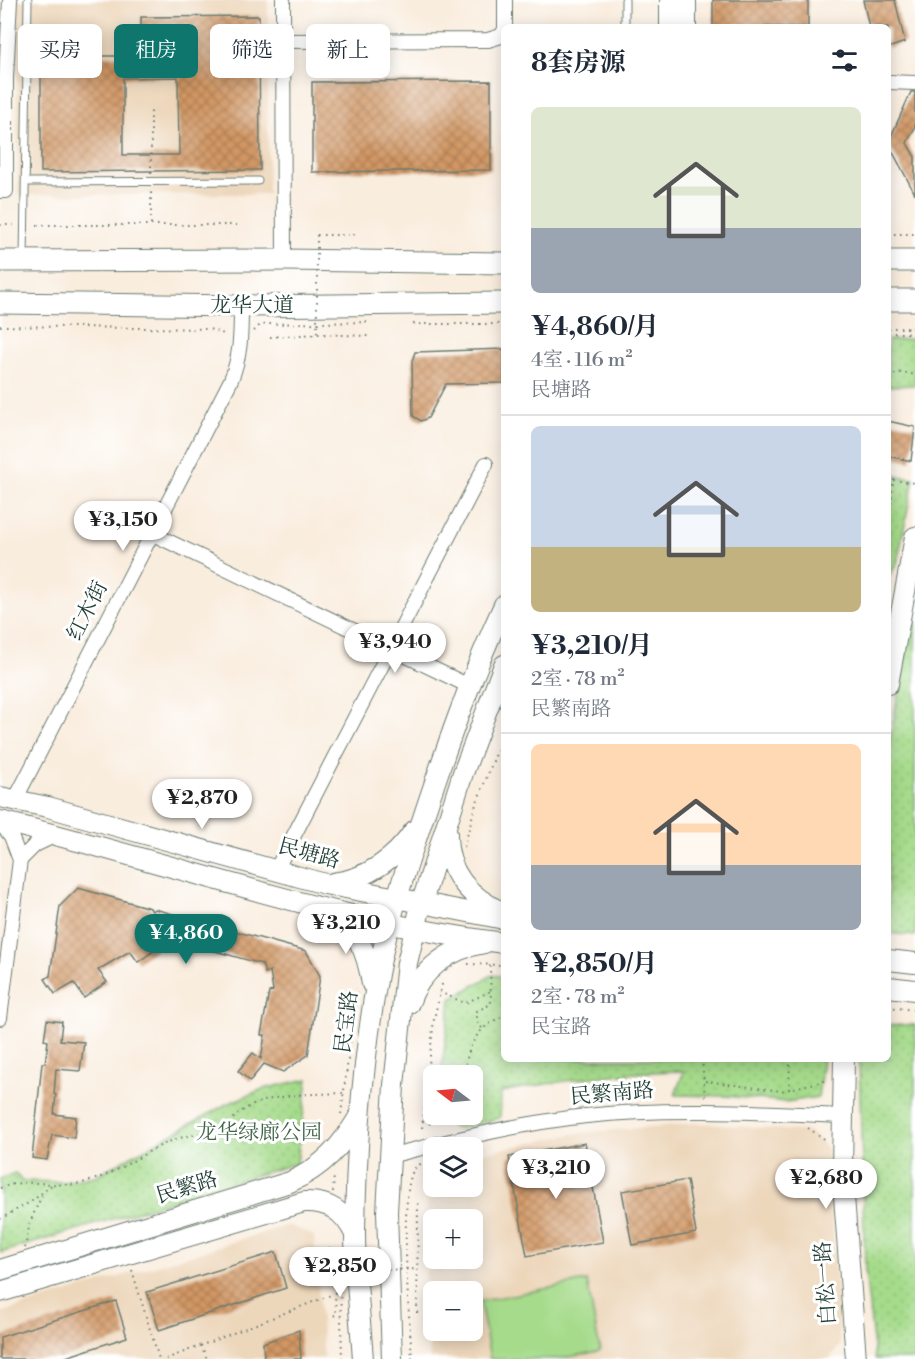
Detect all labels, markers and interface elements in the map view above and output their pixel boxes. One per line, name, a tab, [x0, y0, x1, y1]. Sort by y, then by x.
chip: 买房	[18, 24, 102, 78]
chip: 租房	[114, 24, 198, 78]
chip: 筛选	[210, 24, 294, 78]
chip: 新上	[306, 24, 390, 78]
icon: filters	[828, 44, 861, 77]
text: 8套房源	[531, 47, 626, 79]
icon: home	[642, 146, 750, 254]
street label: 龙华大道	[210, 293, 294, 319]
text: ¥4,860/月	[531, 311, 659, 343]
text: 4室 · 116 m²	[531, 348, 632, 373]
text: 民塘路	[531, 378, 591, 403]
icon: home	[642, 465, 750, 573]
pin: ¥3,150	[74, 501, 172, 552]
text: ¥3,150	[88, 508, 158, 533]
street label: 红木街	[62, 577, 114, 645]
pin: ¥3,940	[346, 623, 444, 674]
text: ¥3,940	[358, 630, 432, 655]
text: ¥3,210/月	[531, 630, 653, 662]
text: 2室 · 78 m²	[531, 667, 625, 692]
text: 民繁南路	[531, 697, 611, 722]
pin: ¥2,870	[153, 779, 251, 830]
icon: home	[642, 783, 750, 891]
text: ¥2,870	[166, 786, 238, 811]
street label: 民塘路	[275, 833, 343, 875]
pin: ¥3,210	[297, 904, 395, 955]
text: ¥3,210	[311, 911, 381, 936]
pin: ¥4,860	[137, 914, 235, 965]
text: ¥4,860	[149, 921, 223, 946]
text: ¥2,850/月	[531, 948, 658, 980]
text: 2室 · 78 m²	[531, 985, 625, 1010]
street label: 民宝路	[330, 989, 364, 1055]
text: 民宝路	[531, 1015, 591, 1040]
north arrow	[423, 1065, 483, 1125]
map controls	[423, 1065, 483, 1341]
street label: 民繁南路	[569, 1077, 655, 1111]
park label: 龙华绿廊公园	[196, 1120, 322, 1146]
button: layers	[423, 1137, 483, 1197]
pin: ¥3,210	[507, 1149, 605, 1200]
text: ¥3,210	[521, 1156, 591, 1181]
pin: ¥2,680	[777, 1159, 875, 1210]
street label: 民繁路	[153, 1166, 221, 1210]
text: ¥2,680	[789, 1166, 863, 1191]
button: +	[423, 1209, 483, 1269]
street label: 白松一路	[810, 1240, 842, 1326]
pin: ¥2,850	[291, 1247, 389, 1298]
text: ¥2,850	[303, 1254, 377, 1279]
button: −	[423, 1281, 483, 1341]

